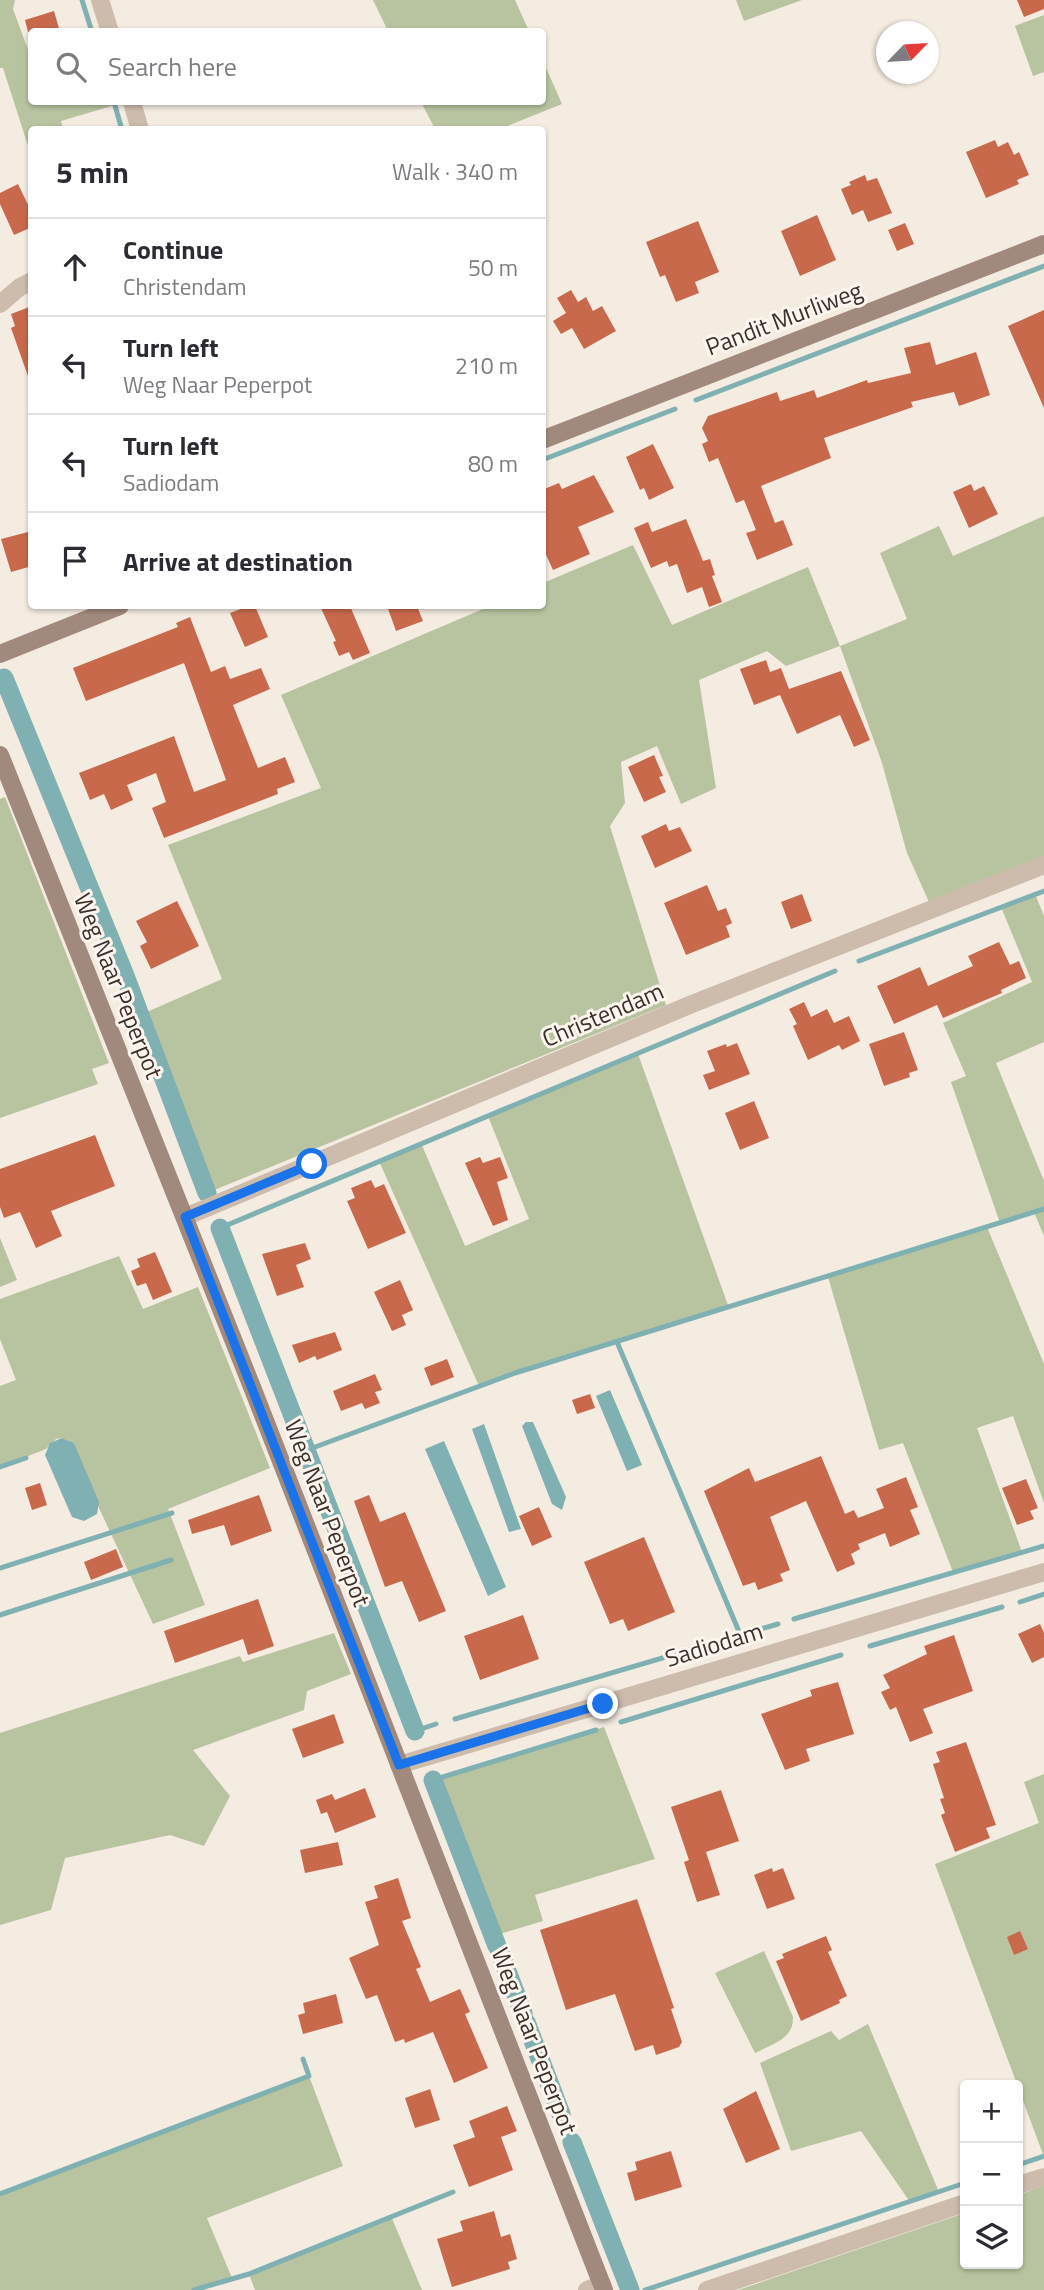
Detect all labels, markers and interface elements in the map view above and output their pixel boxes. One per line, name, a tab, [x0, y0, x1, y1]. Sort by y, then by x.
north arrow	[876, 21, 939, 84]
search box	[28, 28, 546, 105]
text: Search here	[108, 47, 237, 86]
icon: search	[52, 48, 90, 86]
text: 5 min	[56, 149, 129, 195]
text: Walk · 340 m	[392, 154, 518, 189]
text: Continue	[123, 230, 223, 269]
icon: ahead	[56, 248, 94, 286]
text: 50 m	[468, 250, 518, 285]
text: Christendam	[123, 269, 247, 304]
street label: Pandit Murliweg	[700, 272, 867, 364]
text: Turn left	[123, 328, 218, 367]
icon: left	[56, 346, 94, 384]
text: 210 m	[455, 348, 518, 383]
text: Weg Naar Peperpot	[123, 367, 312, 402]
text: Turn left	[123, 426, 218, 465]
icon: left	[56, 444, 94, 482]
text: 80 m	[468, 446, 518, 481]
text: Sadiodam	[123, 465, 219, 500]
icon: arrive	[56, 542, 94, 580]
text: Arrive at destination	[123, 542, 353, 581]
street label: Weg Naar Peperpot	[65, 887, 173, 1084]
street label: Christendam	[536, 972, 669, 1056]
route start	[296, 1148, 327, 1179]
street label: Weg Naar Peperpot	[276, 1414, 380, 1612]
street label: Sadiodam	[660, 1612, 767, 1676]
route end	[587, 1688, 618, 1719]
street label: Weg Naar Peperpot	[483, 1942, 587, 2140]
map controls	[960, 2080, 1023, 2269]
button: +	[960, 2080, 1023, 2143]
button: −	[960, 2143, 1023, 2206]
button: layers	[960, 2206, 1023, 2269]

